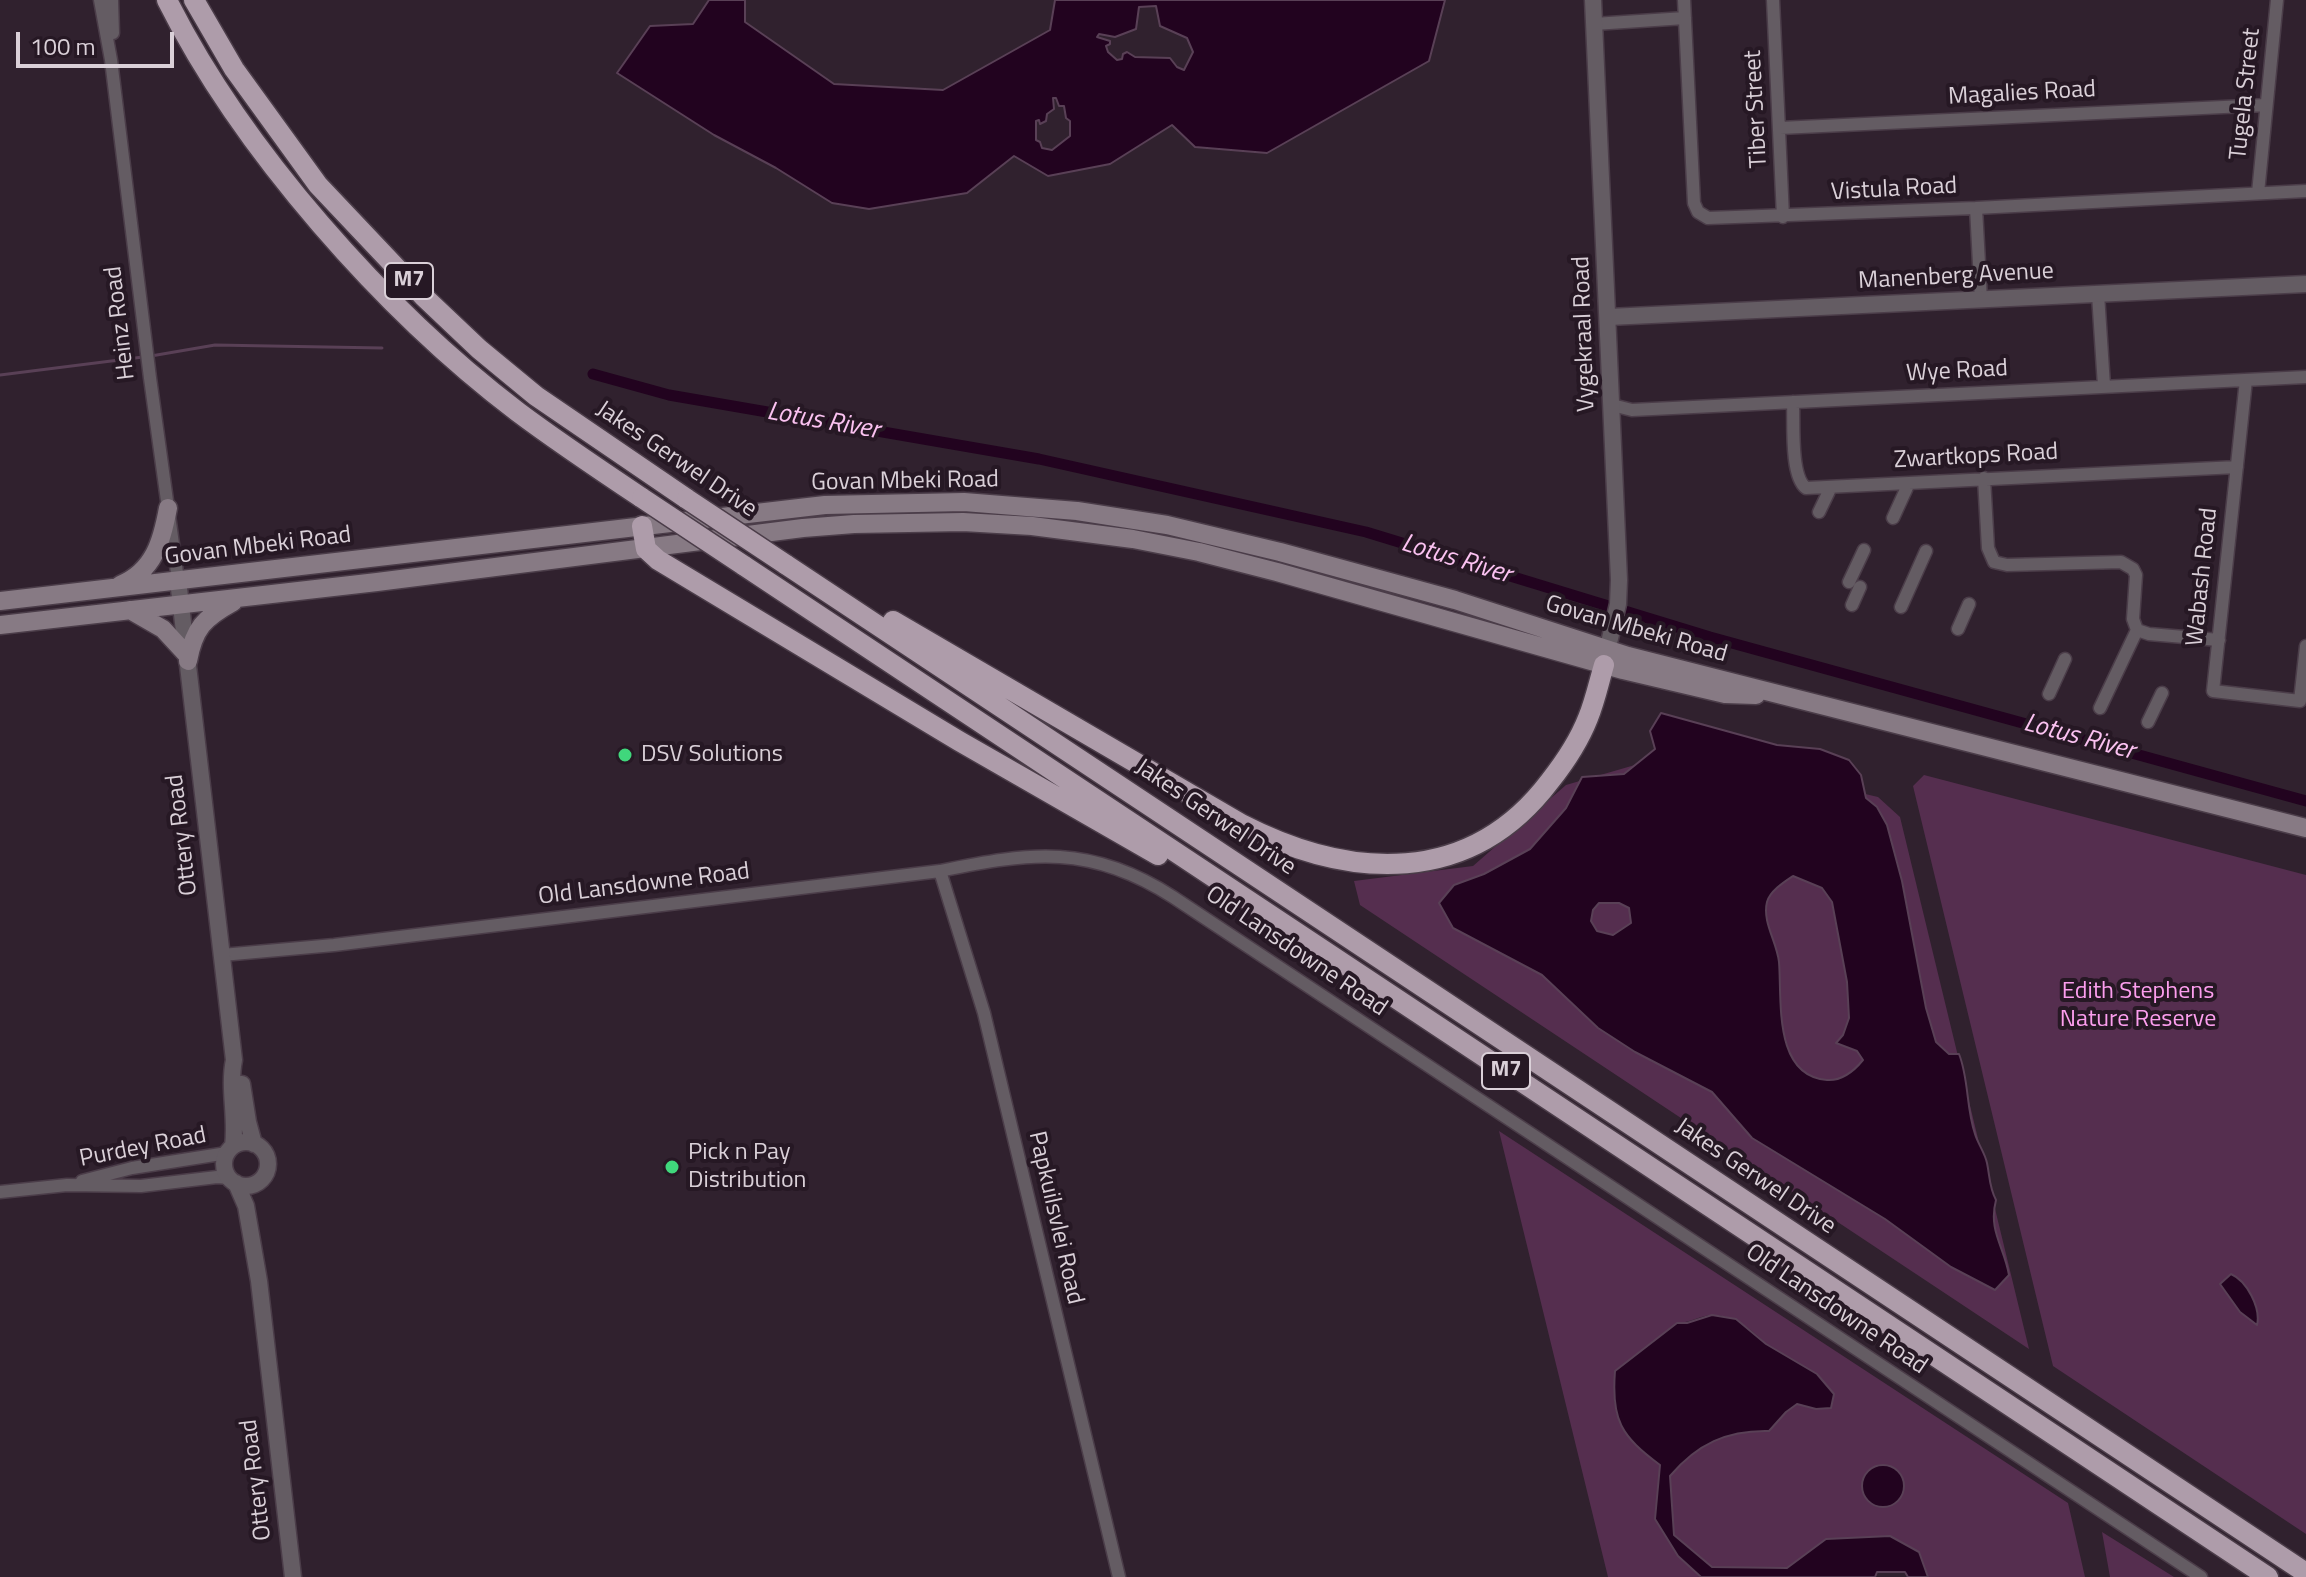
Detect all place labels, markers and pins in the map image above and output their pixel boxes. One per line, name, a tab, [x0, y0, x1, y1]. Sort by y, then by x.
place label: DSV Solutions	[641, 741, 783, 769]
marker: DSV Solutions	[616, 746, 634, 764]
place label: Pick n Pay Distribution	[688, 1139, 806, 1195]
marker: Pick n Pay Distribution	[663, 1158, 681, 1176]

